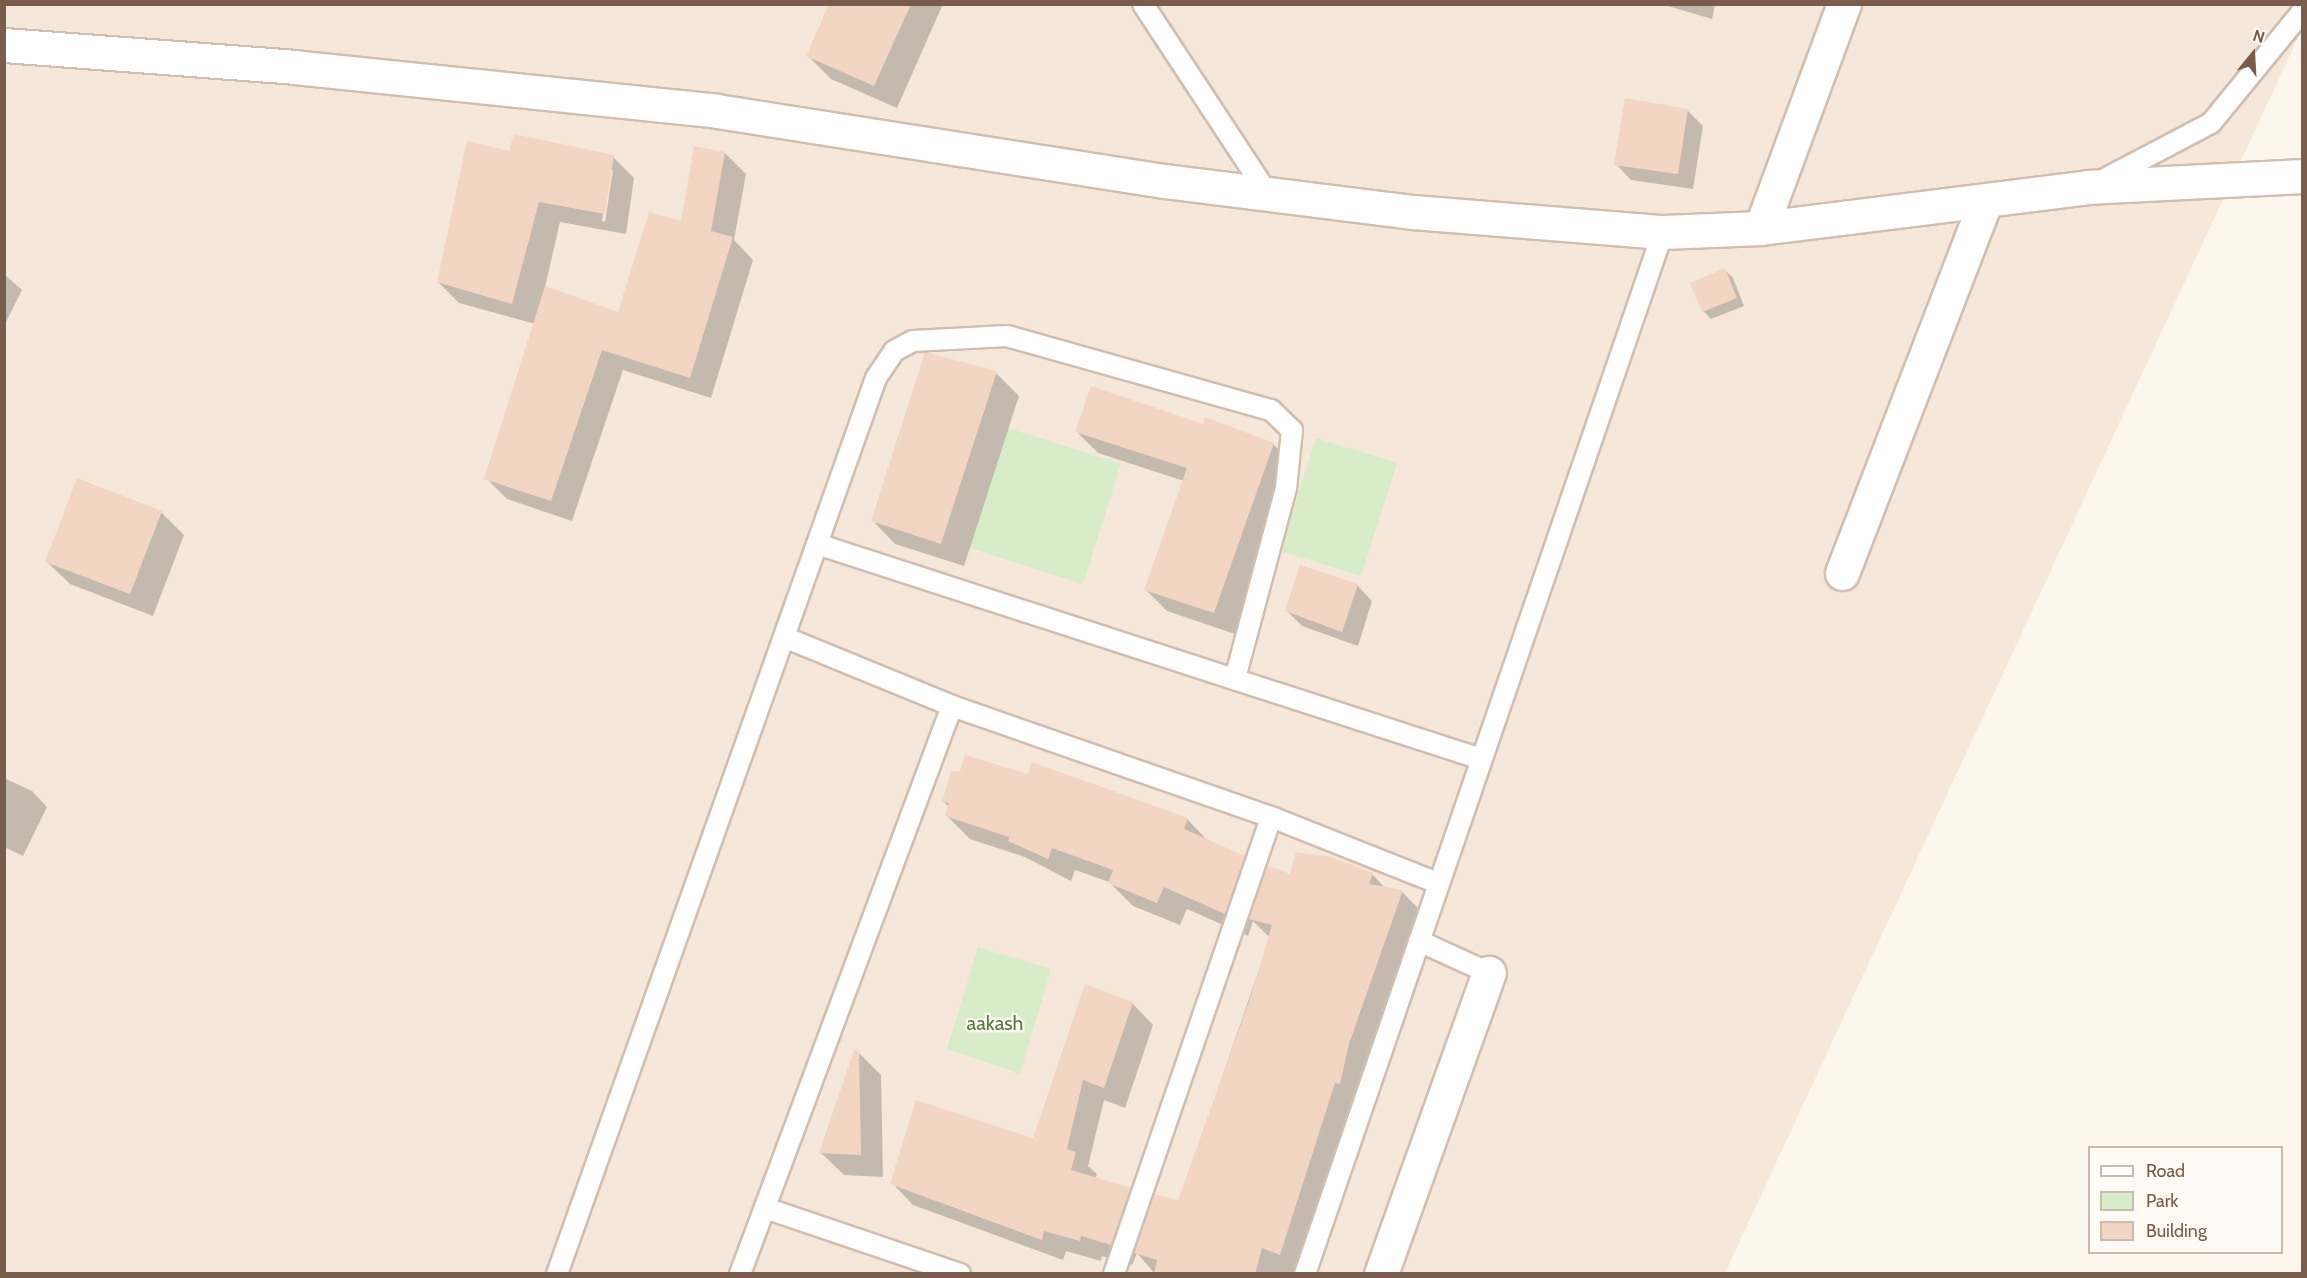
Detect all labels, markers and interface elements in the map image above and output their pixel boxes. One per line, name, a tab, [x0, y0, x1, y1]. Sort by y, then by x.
north arrow	[2223, 24, 2283, 84]
text: N	[2250, 26, 2267, 47]
park label: aakash	[967, 1011, 1023, 1035]
legend	[2088, 1146, 2283, 1254]
text: Road	[2146, 1160, 2185, 1182]
text: Park	[2146, 1190, 2178, 1212]
text: Building	[2146, 1220, 2207, 1242]

